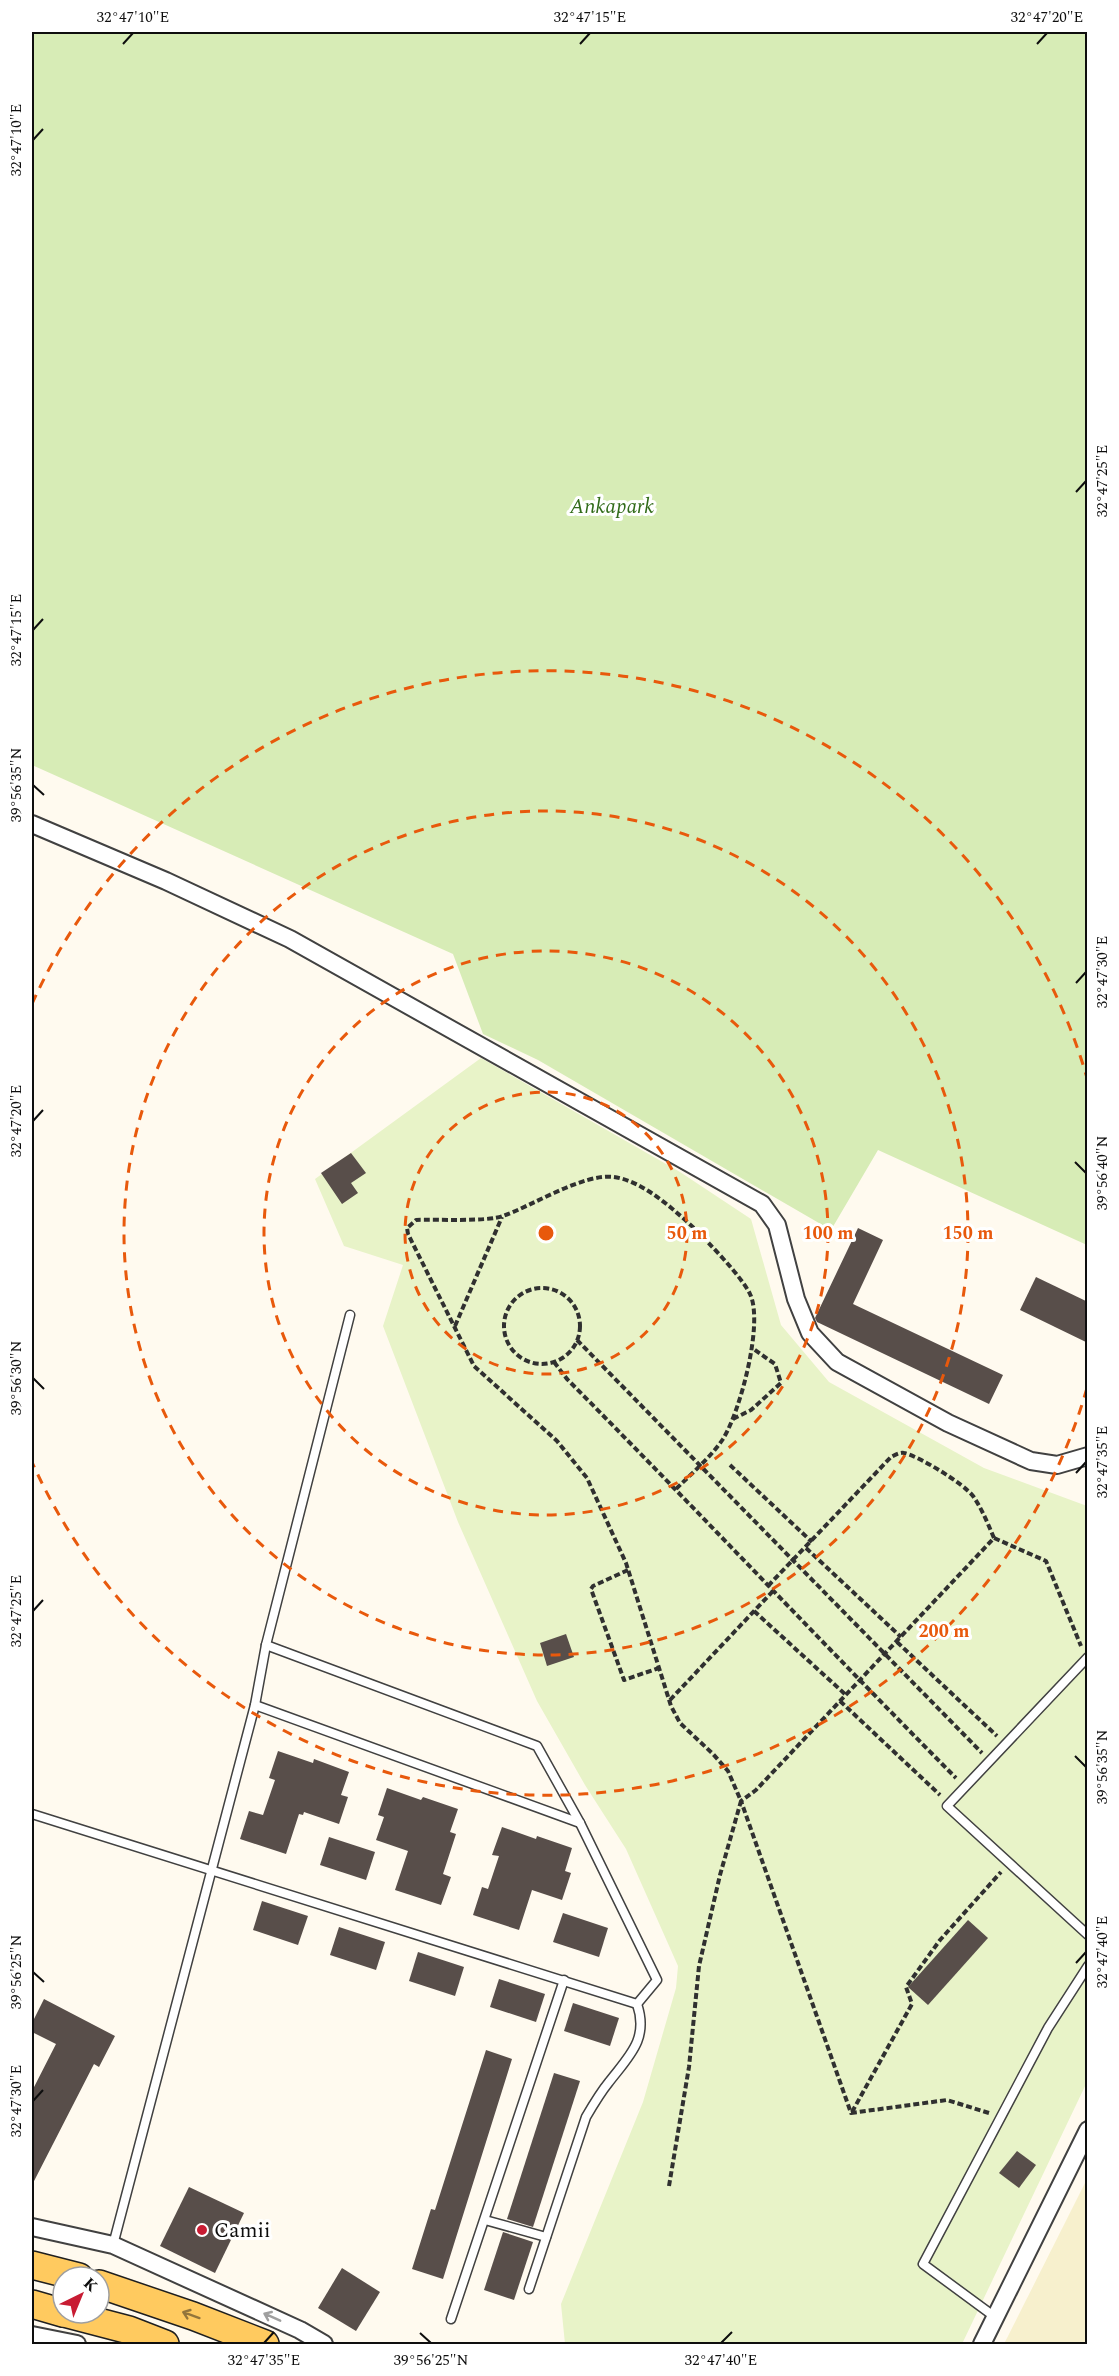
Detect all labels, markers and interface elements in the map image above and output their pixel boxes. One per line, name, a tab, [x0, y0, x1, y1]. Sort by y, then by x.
text: 32°47'10"E	[97, 6, 169, 29]
text: 32°47'15"E	[554, 6, 626, 29]
text: 32°47'20"E	[1011, 6, 1083, 29]
text: 32°47'10"E	[5, 104, 28, 176]
text: 32°47'25"E	[1091, 445, 1114, 517]
park label: Ankapark	[569, 491, 654, 523]
text: 32°47'15"E	[5, 594, 28, 666]
text: 39°56'35"N	[5, 747, 28, 823]
text: 32°47'30"E	[1091, 936, 1114, 1008]
text: 32°47'20"E	[5, 1085, 28, 1157]
text: 39°56'40"N	[1091, 1135, 1114, 1211]
text: 50 m	[667, 1220, 707, 1247]
text: 100 m	[802, 1220, 854, 1247]
text: 150 m	[942, 1220, 994, 1247]
centre of rings	[536, 1223, 556, 1243]
text: 39°56'30"N	[5, 1340, 28, 1416]
text: 32°47'35"E	[1091, 1426, 1114, 1498]
text: 32°47'25"E	[5, 1575, 28, 1647]
text: 200 m	[918, 1618, 970, 1645]
text: 39°56'35"N	[1091, 1729, 1114, 1805]
text: 32°47'40"E	[1091, 1916, 1114, 1988]
text: 39°56'25"N	[5, 1934, 28, 2010]
text: 32°47'30"E	[5, 2065, 28, 2137]
place label: Camii	[214, 2215, 271, 2247]
marker: Camii	[195, 2223, 209, 2237]
north arrow	[51, 2265, 111, 2325]
text: K	[78, 2272, 104, 2298]
one-way arrow	[183, 2309, 201, 2320]
one-way arrow	[264, 2311, 282, 2323]
text: 32°47'35"E	[228, 2349, 300, 2372]
text: 39°56'25"N	[394, 2349, 469, 2372]
text: 32°47'40"E	[685, 2349, 757, 2372]

